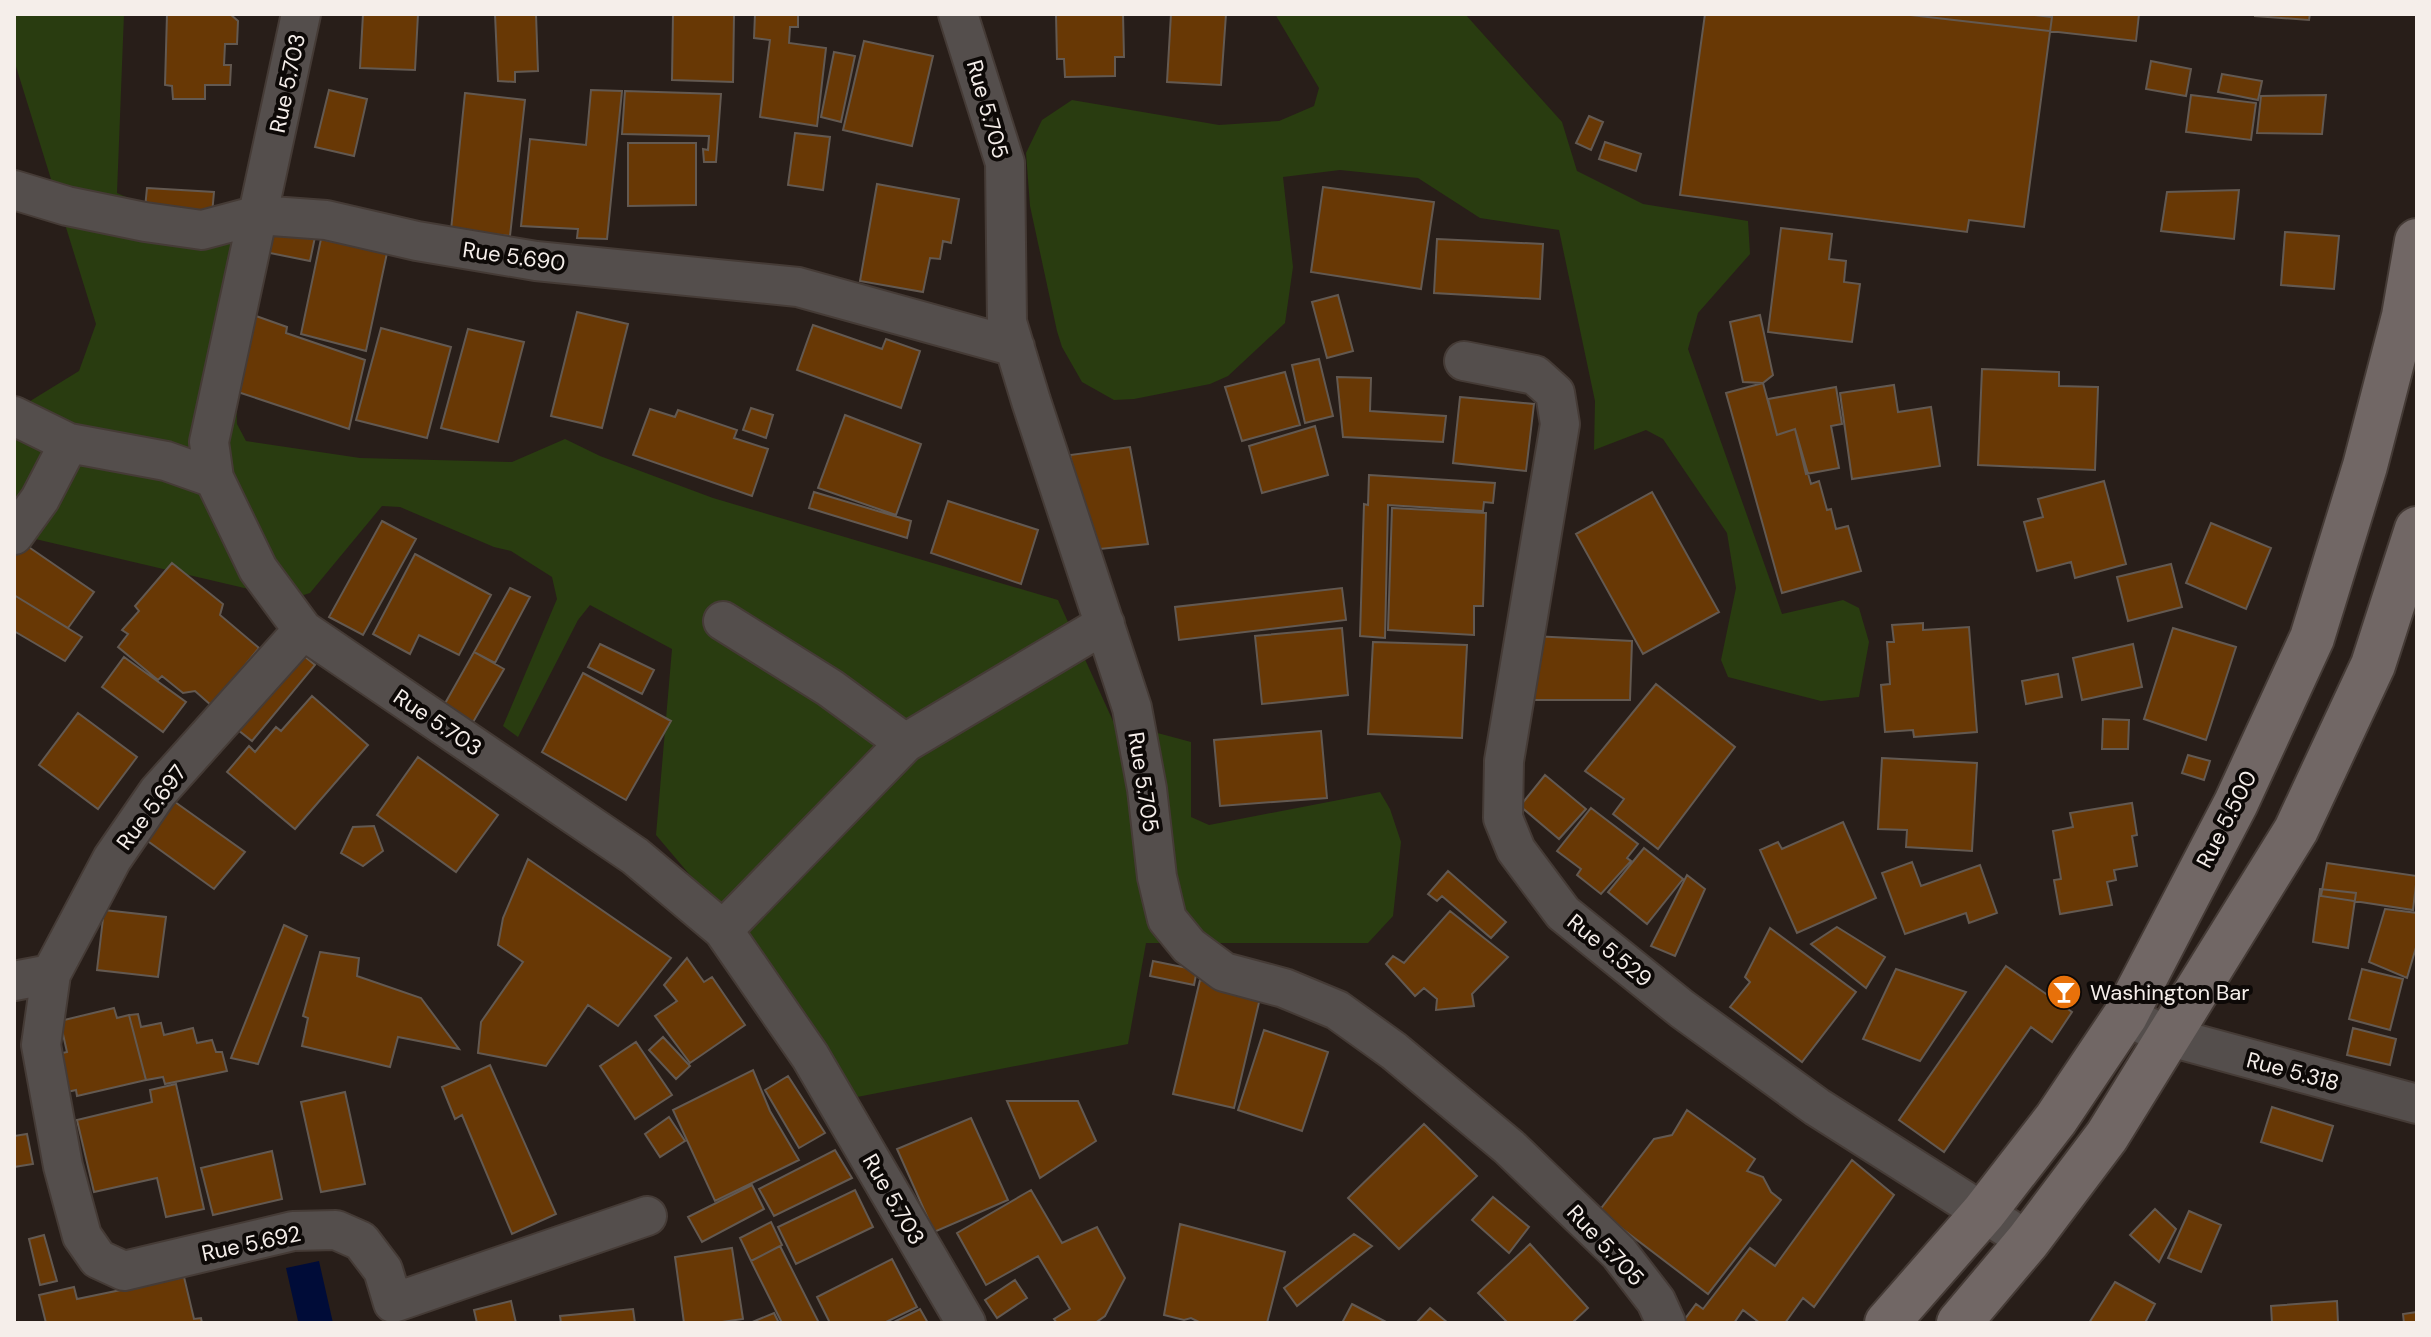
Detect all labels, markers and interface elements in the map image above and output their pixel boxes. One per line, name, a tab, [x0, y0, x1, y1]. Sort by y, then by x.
street label: Rue 5.703	[263, 31, 312, 135]
street label: Rue 5.705	[960, 57, 1015, 162]
street label: Rue 5.690	[461, 235, 567, 278]
street label: Rue 5.703	[388, 682, 488, 763]
street label: Rue 5.705	[1121, 730, 1166, 834]
street label: Rue 5.697	[110, 759, 193, 856]
street label: Rue 5.500	[2190, 766, 2263, 873]
street label: Rue 5.529	[1561, 907, 1658, 993]
bar icon: Washington Bar	[2045, 973, 2083, 1011]
place label: Washington Bar	[2090, 978, 2249, 1007]
street label: Rue 5.318	[2243, 1045, 2342, 1098]
street label: Rue 5.703	[856, 1148, 931, 1250]
street label: Rue 5.705	[1561, 1199, 1651, 1292]
street label: Rue 5.692	[199, 1219, 303, 1268]

